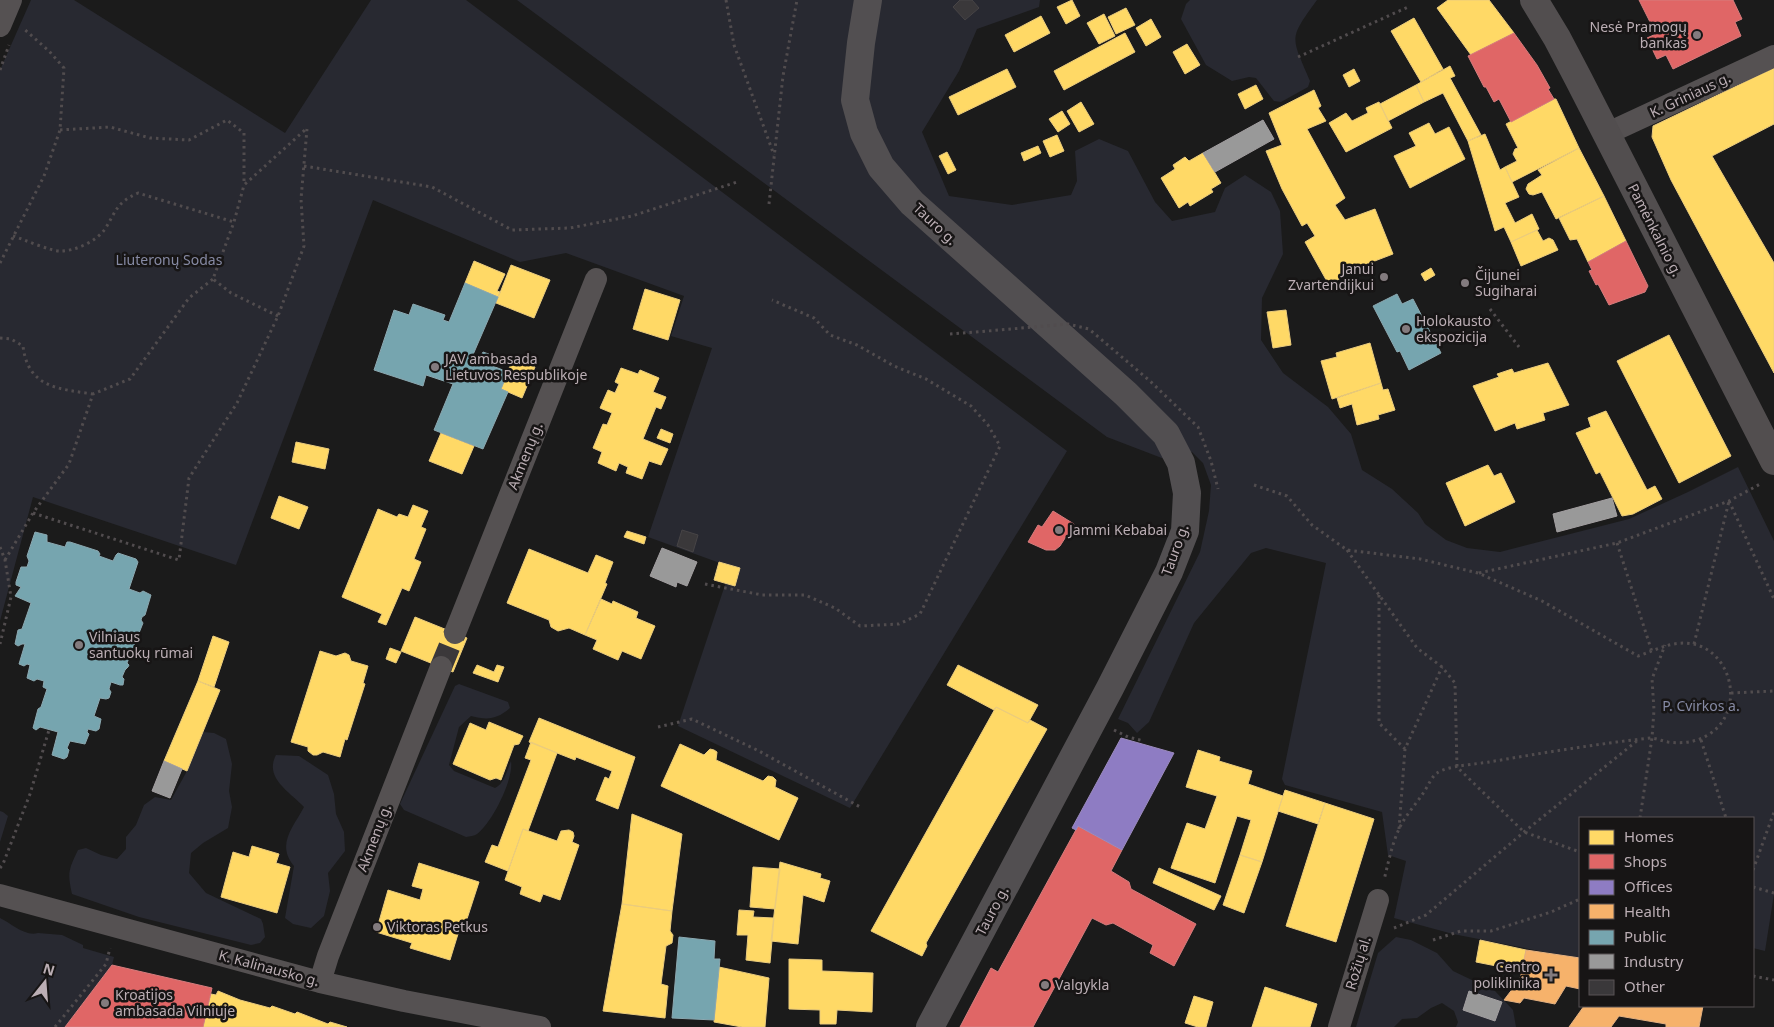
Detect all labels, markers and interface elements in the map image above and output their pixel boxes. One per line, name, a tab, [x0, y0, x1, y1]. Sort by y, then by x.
place label: Nesė Pramogų bankas	[1590, 17, 1687, 52]
marker: Nesė Pramogų bankas	[1691, 29, 1703, 41]
street label: K. Griniaus g.	[1646, 68, 1733, 122]
street label: Pamėnkalnio g.	[1624, 180, 1687, 279]
street label: Tauro g.	[909, 199, 961, 249]
park label: Liuteronų Sodas	[116, 250, 223, 269]
place label: Janui Zvartendijkui	[1288, 259, 1374, 294]
place label: Čijunei Sugiharai	[1475, 265, 1537, 300]
marker: Janui Zvartendijkui	[1378, 271, 1390, 283]
marker: Čijunei Sugiharai	[1459, 277, 1471, 289]
place label: Holokausto ekspozicija	[1416, 311, 1491, 346]
marker: Holokausto ekspozicija	[1400, 323, 1412, 335]
place label: JAV ambasada Lietuvos Respublikoje	[443, 349, 587, 384]
marker: JAV ambasada Lietuvos Respublikoje	[429, 361, 441, 373]
street label: Akmenų g.	[502, 419, 547, 492]
place label: Jammi Kebabai	[1067, 520, 1167, 539]
street label: Tauro g.	[1157, 522, 1193, 578]
marker: Jammi Kebabai	[1053, 524, 1065, 536]
place label: Vilniaus santuokų rūmai	[89, 627, 193, 662]
marker: Vilniaus santuokų rūmai	[73, 639, 85, 651]
park label: P. Cvirkos a.	[1662, 696, 1740, 715]
street label: Akmenų g.	[352, 801, 395, 874]
legend	[1579, 817, 1754, 1007]
text: Homes	[1624, 826, 1674, 846]
text: Shops	[1624, 851, 1667, 871]
text: Offices	[1624, 876, 1673, 896]
street label: Tauro g.	[971, 883, 1012, 939]
text: Health	[1624, 901, 1671, 921]
place label: Viktoras Petkus	[387, 917, 488, 936]
marker: Viktoras Petkus	[371, 921, 383, 933]
text: Public	[1624, 926, 1667, 946]
street label: Rožių al.	[1340, 934, 1375, 992]
street label: K. Kalinausko g.	[217, 945, 322, 990]
text: Industry	[1624, 951, 1684, 971]
north arrow	[20, 957, 70, 1007]
place label: Centro poliklinika	[1473, 957, 1540, 992]
text: N	[41, 958, 57, 980]
marker: Centro poliklinika	[1544, 968, 1558, 982]
place label: Valgykla	[1055, 975, 1109, 994]
text: Other	[1624, 976, 1665, 996]
marker: Valgykla	[1039, 979, 1051, 991]
place label: Kroatijos ambasada Vilniuje	[115, 985, 235, 1020]
marker: Kroatijos ambasada Vilniuje	[99, 997, 111, 1009]

